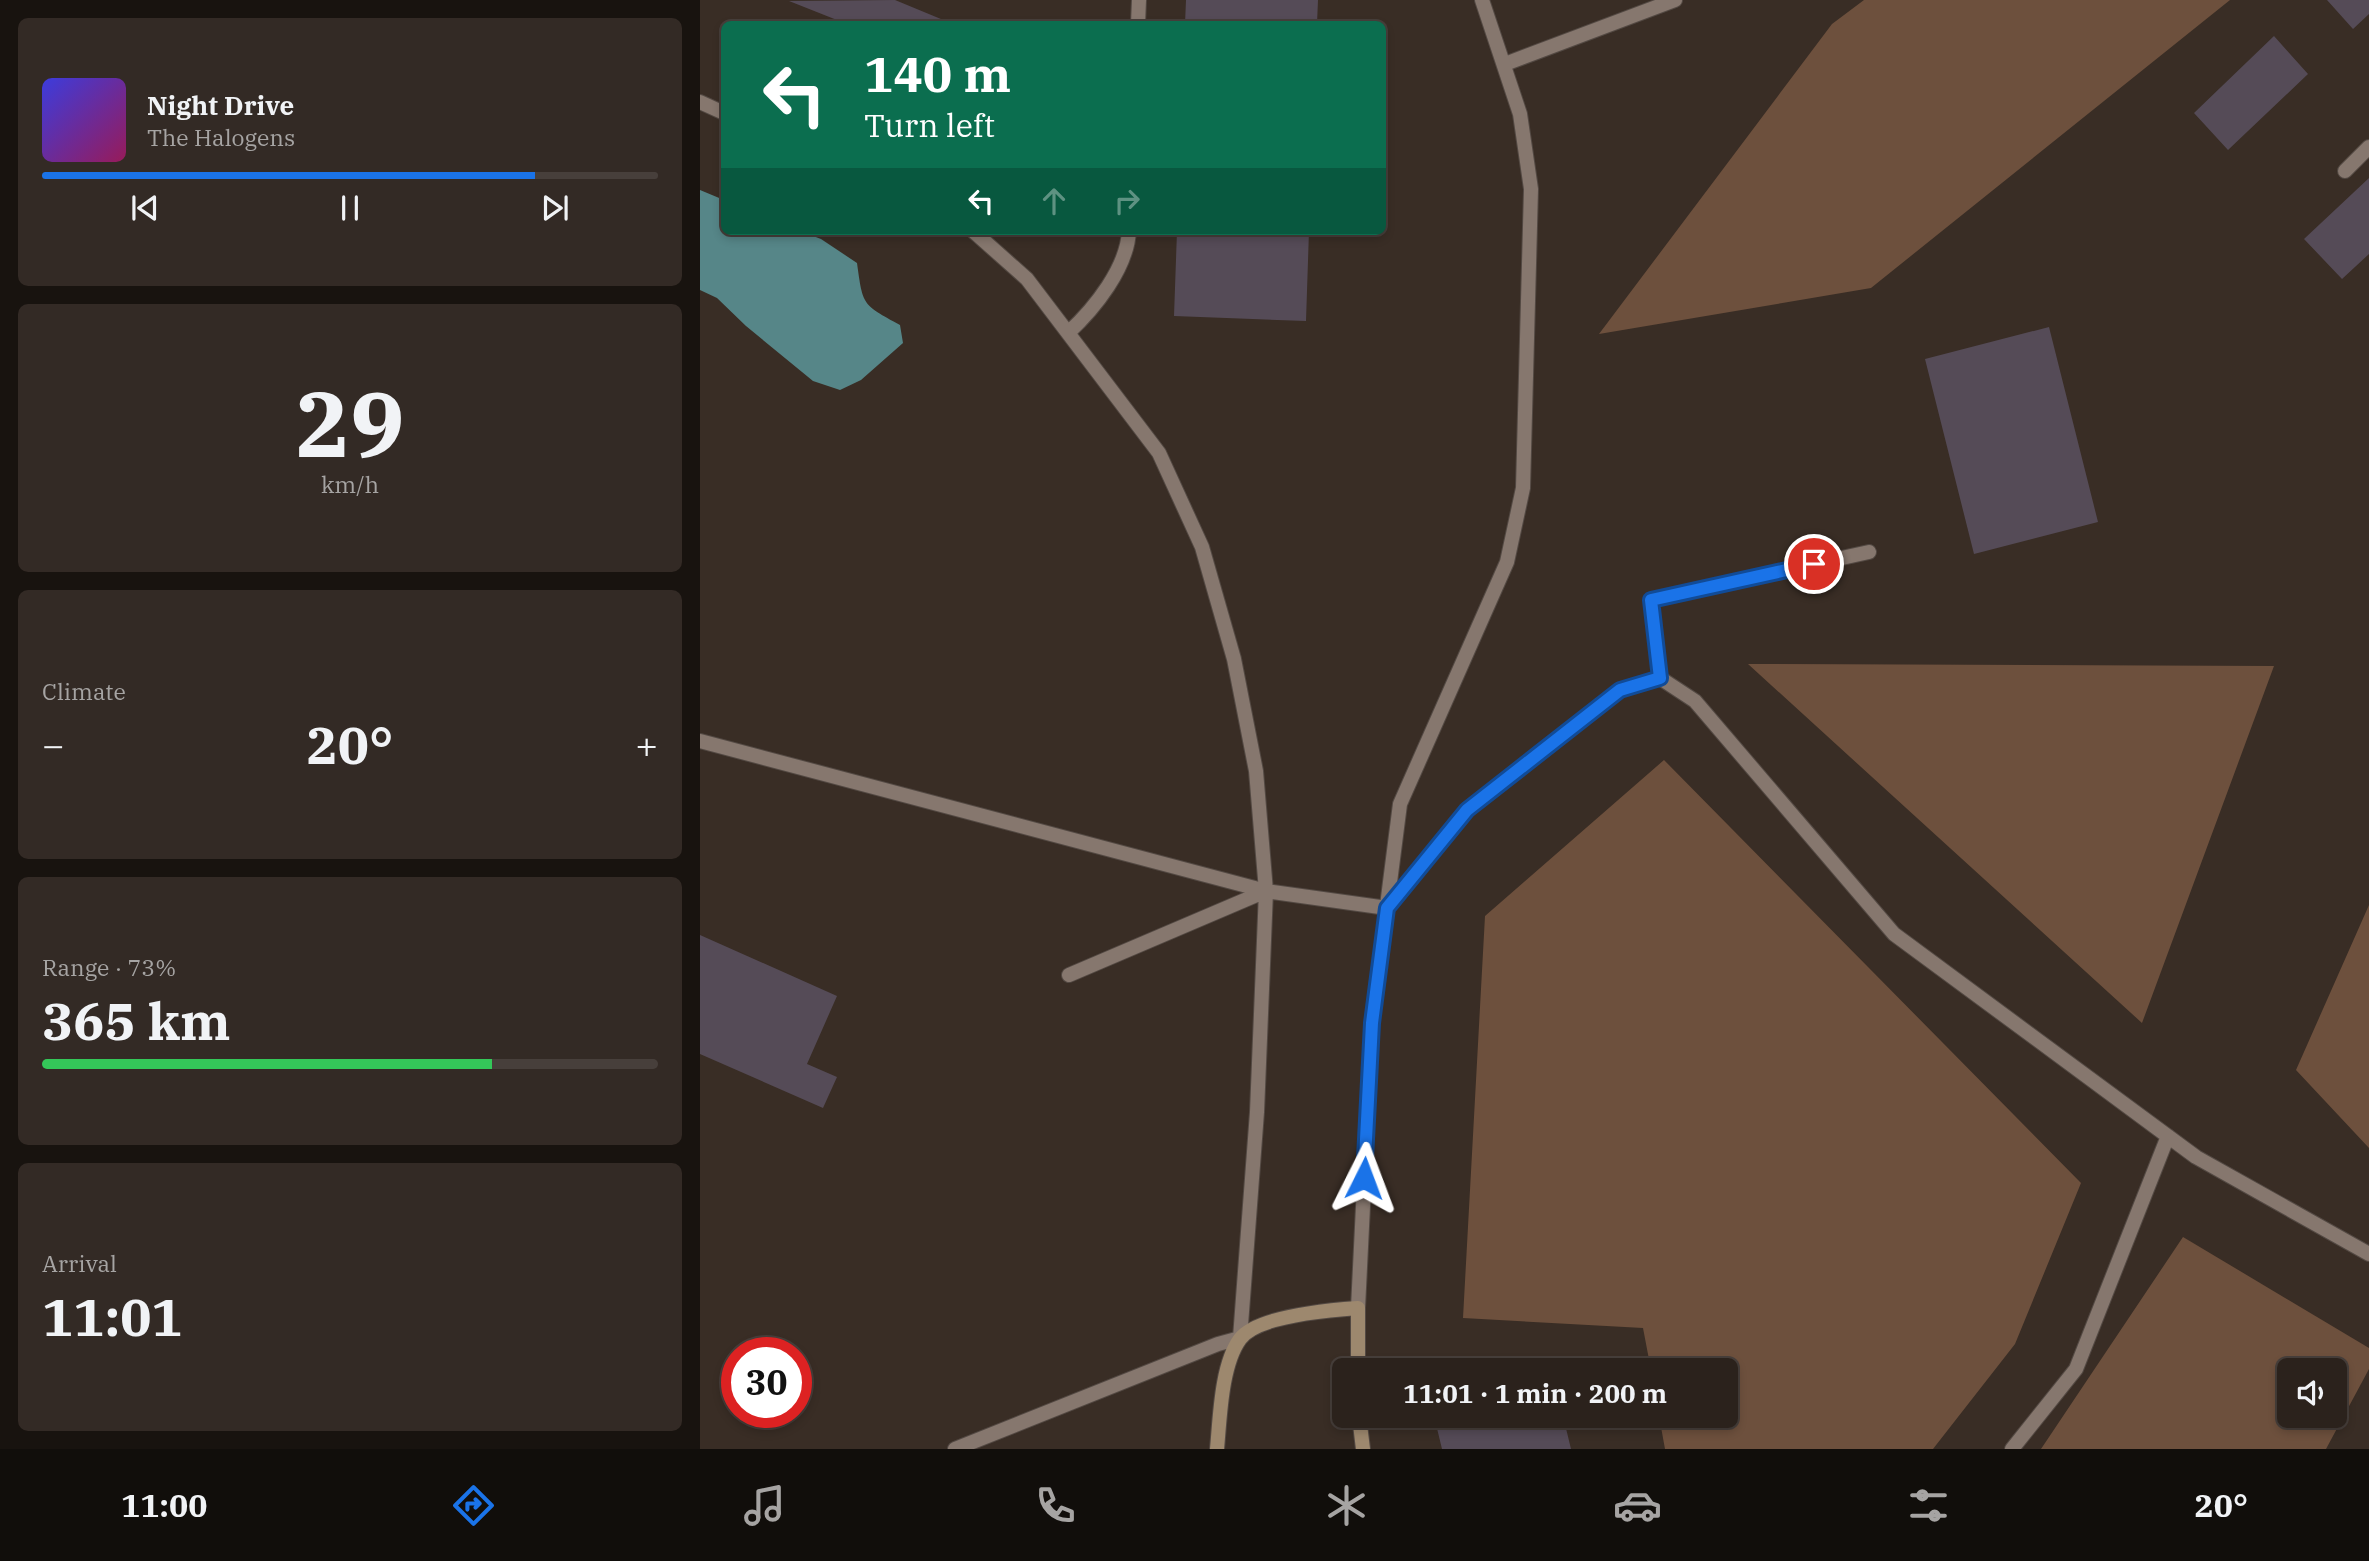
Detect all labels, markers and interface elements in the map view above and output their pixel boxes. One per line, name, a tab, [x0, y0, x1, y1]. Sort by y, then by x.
text: 140 m	[864, 42, 1011, 105]
icon: left	[749, 49, 840, 140]
text: Night Drive	[147, 88, 294, 122]
text: Turn left	[864, 104, 995, 146]
text: The Halogens	[147, 122, 295, 152]
icon: left	[962, 182, 1000, 220]
icon: ahead	[1035, 182, 1073, 220]
icon: right	[1108, 182, 1146, 220]
icon: previous	[126, 189, 164, 227]
icon: pause	[331, 189, 369, 227]
icon: next	[536, 189, 574, 227]
text: 29	[295, 364, 405, 482]
text: km/h	[321, 469, 379, 499]
pin	[1784, 534, 1844, 594]
icon: arrive	[1795, 545, 1833, 583]
text: Climate	[42, 676, 126, 706]
text: 20°	[307, 711, 393, 778]
text: −	[42, 720, 65, 769]
text: +	[635, 720, 658, 769]
text: Range · 73%	[42, 952, 176, 982]
text: 365 km	[42, 987, 231, 1054]
position arrow	[1327, 1141, 1401, 1215]
text: Arrival	[42, 1248, 117, 1278]
text: 11:01	[42, 1283, 183, 1350]
speed limit sign: 30	[721, 1337, 812, 1428]
map controls	[2277, 1358, 2347, 1428]
button: sound	[2277, 1358, 2347, 1428]
text: 11:01 · 1 min · 200 m	[1403, 1376, 1667, 1410]
icon: directions	[449, 1481, 498, 1530]
icon: music	[740, 1481, 789, 1530]
icon: phone	[1031, 1481, 1080, 1530]
icon: climate	[1322, 1481, 1371, 1530]
icon: car	[1613, 1481, 1662, 1530]
icon: filters	[1904, 1481, 1953, 1530]
text: 11:00	[121, 1484, 207, 1526]
text: 20°	[2195, 1484, 2248, 1526]

